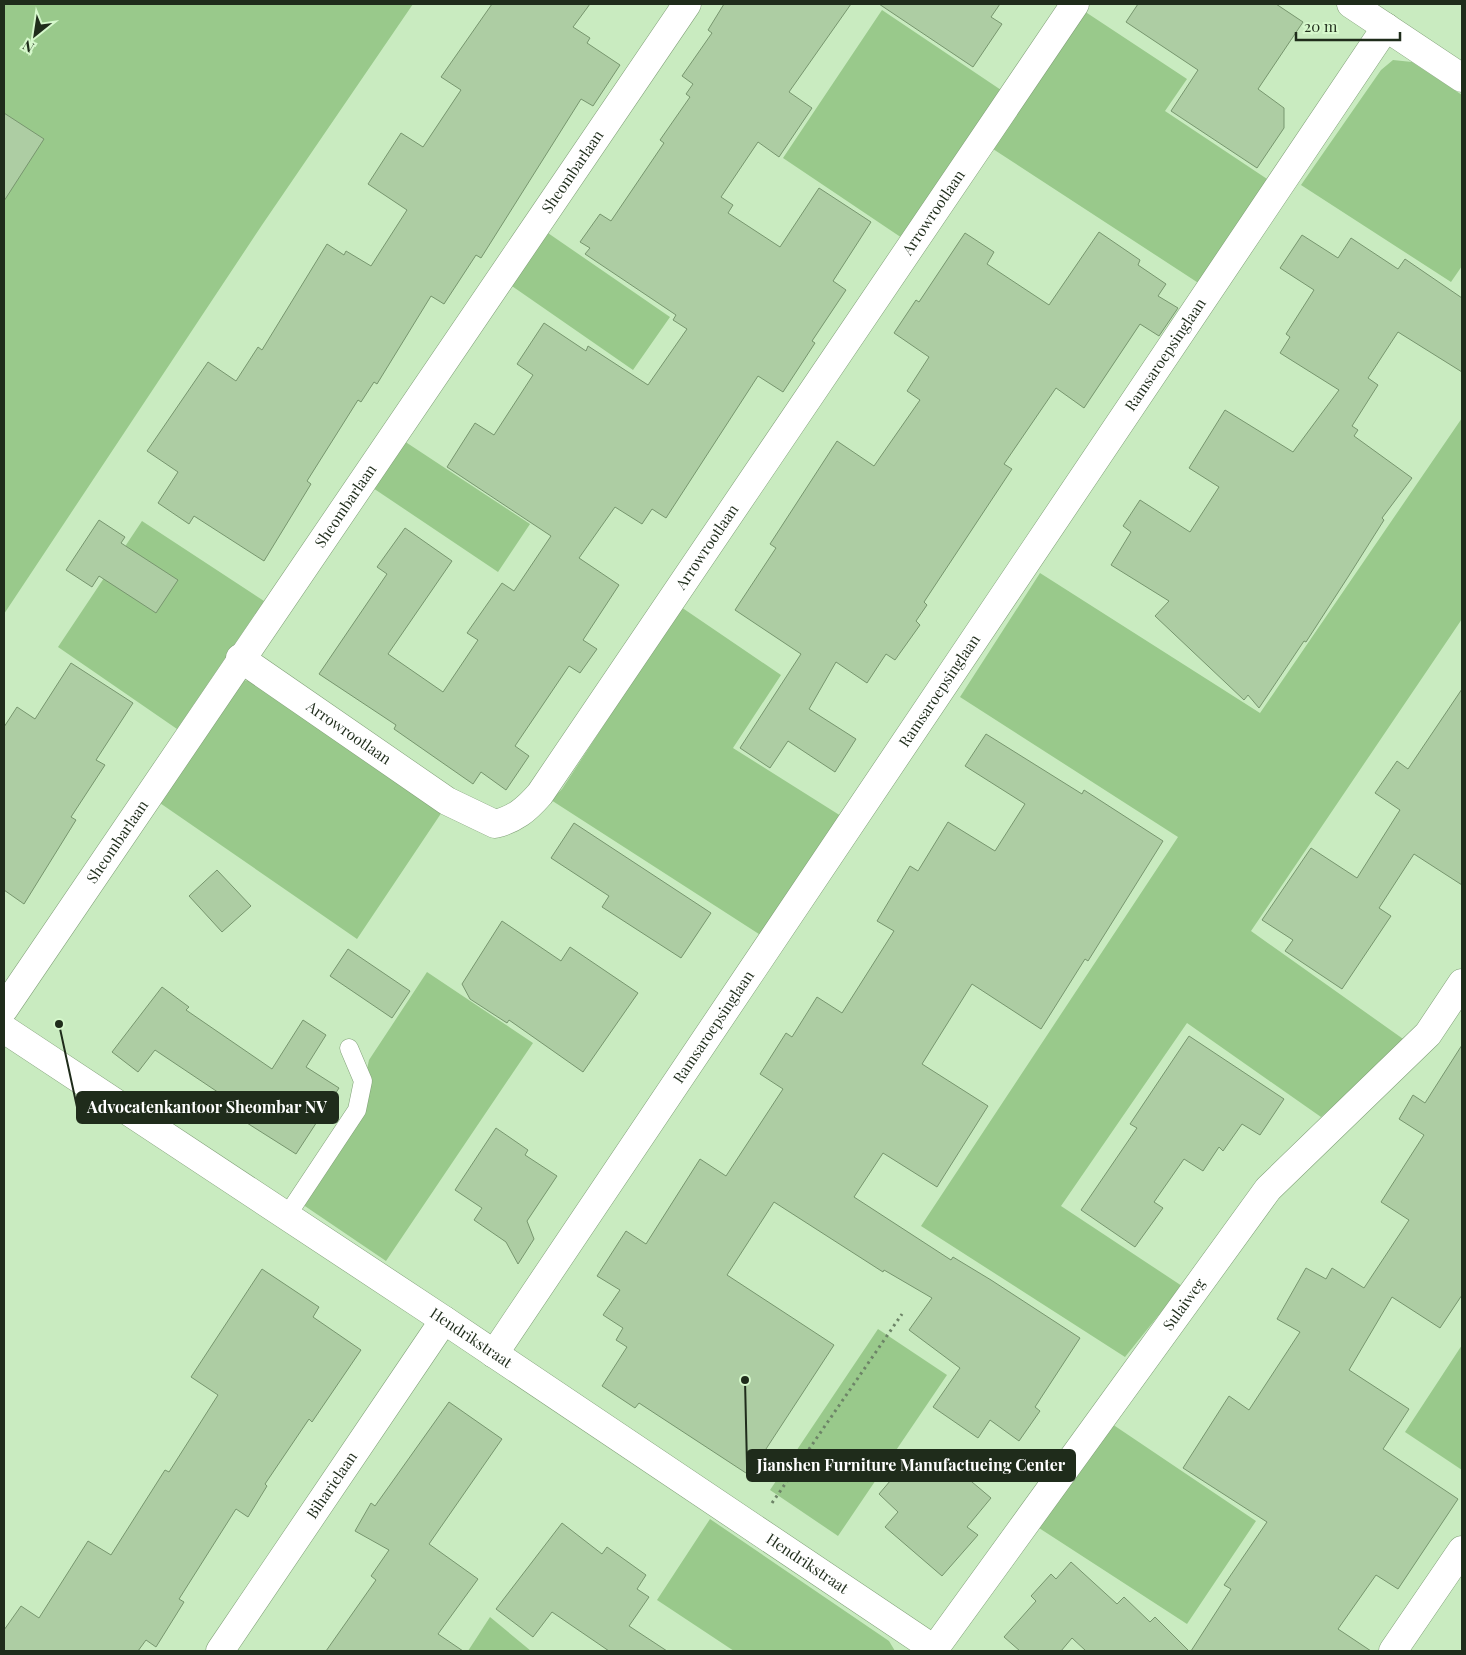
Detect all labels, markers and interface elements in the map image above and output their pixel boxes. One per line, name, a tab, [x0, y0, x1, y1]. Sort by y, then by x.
north arrow	[10, 10, 60, 60]
scale bar	[1296, 10, 1400, 42]
text: 20 m	[1304, 16, 1338, 36]
text: N	[19, 36, 37, 57]
street label: Sheombarlaan	[537, 126, 607, 217]
street label: Arrowrootlaan	[896, 166, 969, 259]
street label: Ramsaroepsinglaan	[1120, 294, 1210, 414]
street label: Sheombarlaan	[309, 460, 380, 551]
street label: Arrowrootlaan	[670, 500, 742, 594]
street label: Ramsaroepsinglaan	[894, 630, 984, 751]
street label: Arrowrootlaan	[302, 695, 395, 768]
street label: Sheombarlaan	[81, 796, 152, 887]
street label: Ramsaroepsinglaan	[668, 966, 758, 1087]
callout: Advocatenkantoor Sheombar NV	[77, 1092, 338, 1123]
text: Advocatenkantoor Sheombar NV	[86, 1096, 327, 1117]
street label: Sulaiweg	[1158, 1274, 1209, 1334]
street label: Hendrikstraat	[427, 1303, 517, 1372]
street label: Biharielaan	[301, 1447, 361, 1522]
callout: Jianshen Furniture Manufactueing Center	[747, 1450, 1075, 1481]
text: Jianshen Furniture Manufactueing Center	[756, 1454, 1066, 1475]
street label: Hendrikstraat	[763, 1528, 853, 1598]

